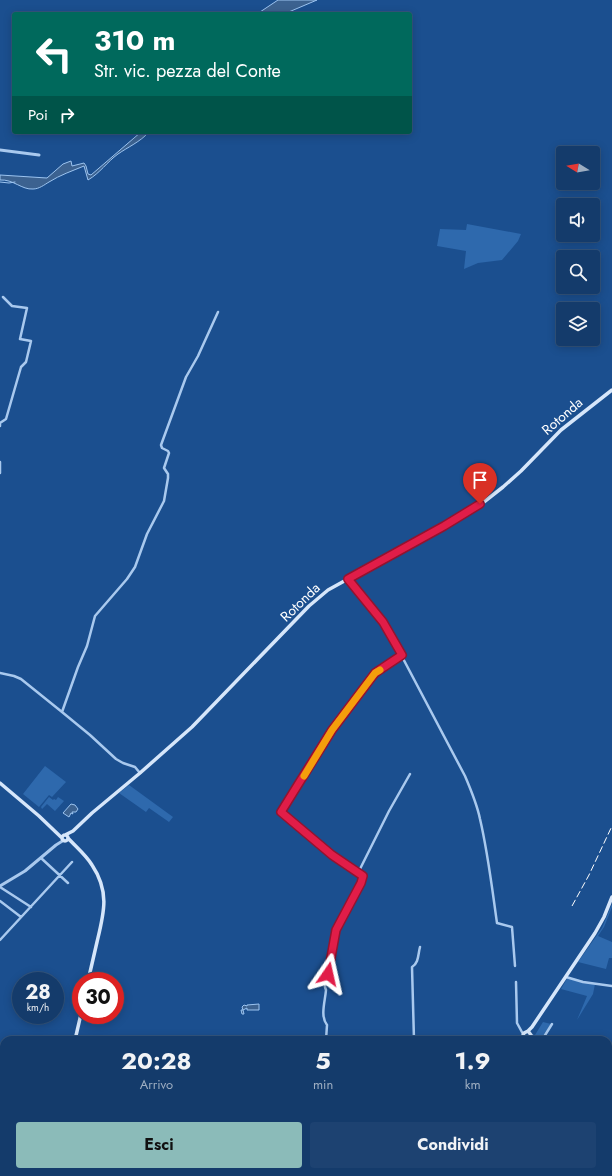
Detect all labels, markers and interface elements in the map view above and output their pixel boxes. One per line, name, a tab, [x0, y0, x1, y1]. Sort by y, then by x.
text: 310 m	[94, 20, 176, 61]
icon: left	[28, 28, 80, 80]
text: Str. vic. pezza del Conte	[94, 58, 281, 84]
text: Poi	[28, 104, 48, 126]
icon: right	[56, 104, 78, 126]
north arrow	[556, 146, 600, 190]
map controls	[556, 146, 600, 346]
button: sound	[556, 198, 600, 242]
button: search	[556, 250, 600, 294]
button: layers	[556, 302, 600, 346]
street label: Rotonda	[537, 393, 587, 439]
pin	[463, 463, 497, 504]
icon: arrive	[469, 469, 491, 491]
street label: Rotonda	[276, 578, 324, 626]
position arrow	[307, 953, 349, 995]
speed limit sign: 30	[72, 972, 124, 1024]
text: 28	[25, 978, 51, 1007]
text: km/h	[27, 1000, 49, 1015]
text: 20:28	[121, 1043, 192, 1078]
text: 5	[315, 1043, 331, 1078]
text: 1.9	[455, 1043, 491, 1078]
text: Arrivo	[140, 1075, 173, 1094]
text: min	[313, 1075, 333, 1094]
text: km	[465, 1075, 481, 1094]
button: Esci	[16, 1122, 302, 1168]
button: Condividi	[310, 1122, 596, 1168]

